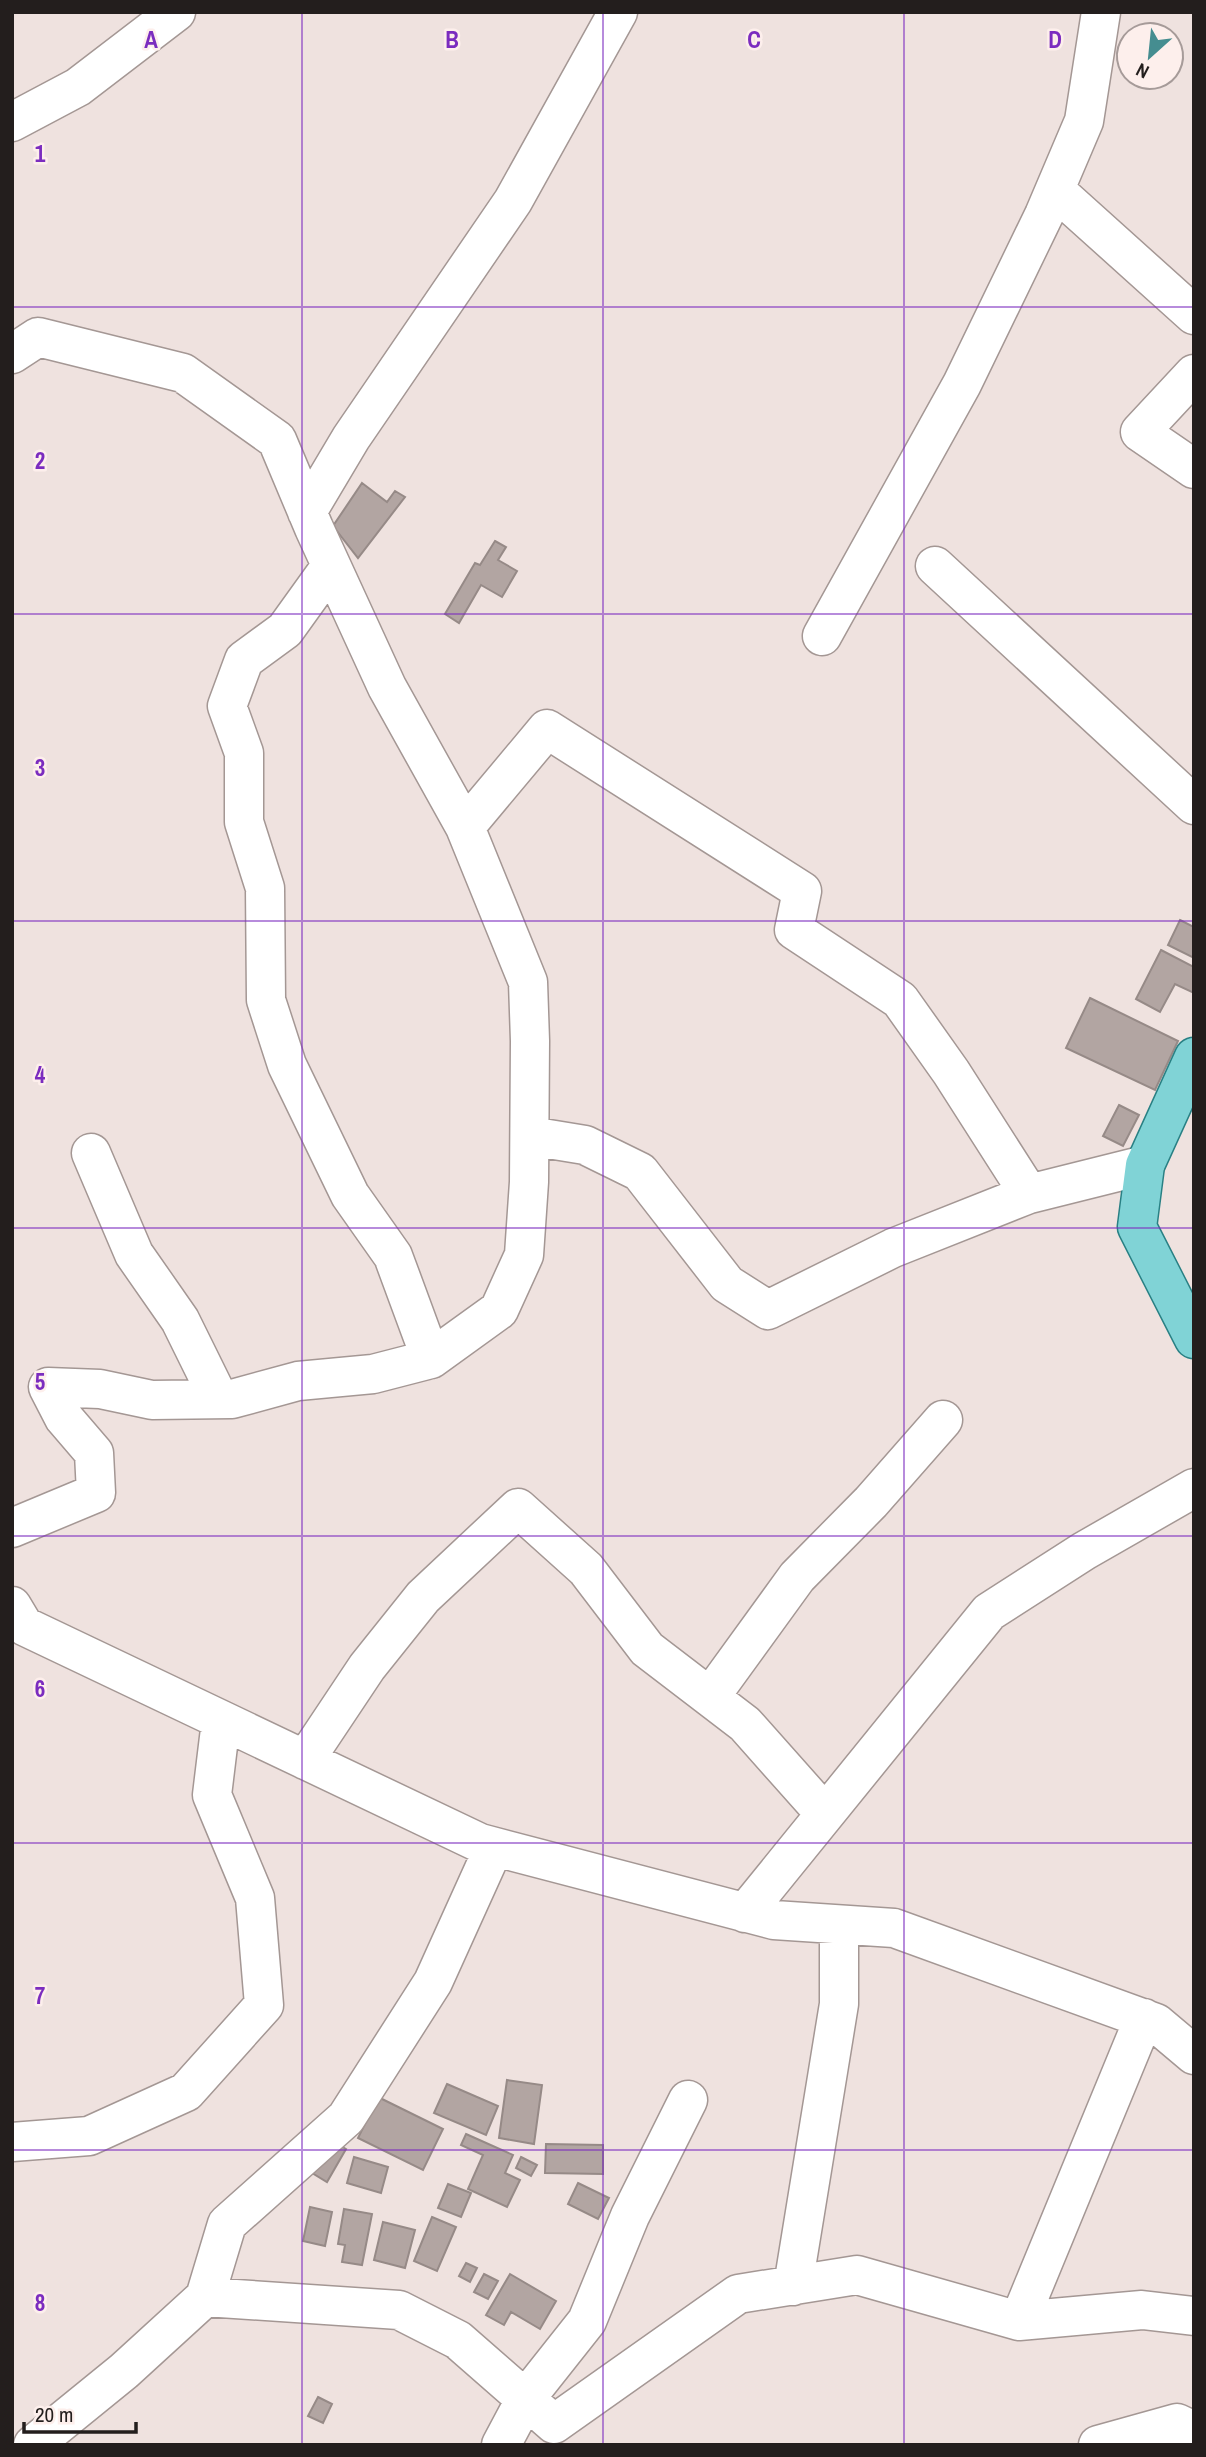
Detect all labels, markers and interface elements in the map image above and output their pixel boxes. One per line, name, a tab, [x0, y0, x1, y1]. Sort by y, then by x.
north arrow	[1115, 21, 1185, 91]
text: A	[144, 24, 158, 55]
text: B	[445, 24, 459, 55]
text: C	[747, 24, 761, 55]
text: D	[1048, 24, 1062, 55]
text: N	[1131, 57, 1153, 85]
text: 1	[35, 138, 46, 169]
text: 2	[35, 445, 45, 476]
text: 3	[35, 752, 45, 783]
text: 4	[35, 1059, 46, 1090]
text: 5	[35, 1366, 45, 1397]
text: 6	[35, 1673, 45, 1704]
text: 7	[35, 1980, 45, 2011]
text: 8	[35, 2287, 45, 2318]
scale bar	[24, 2390, 136, 2434]
text: 20 m	[35, 2400, 73, 2429]

